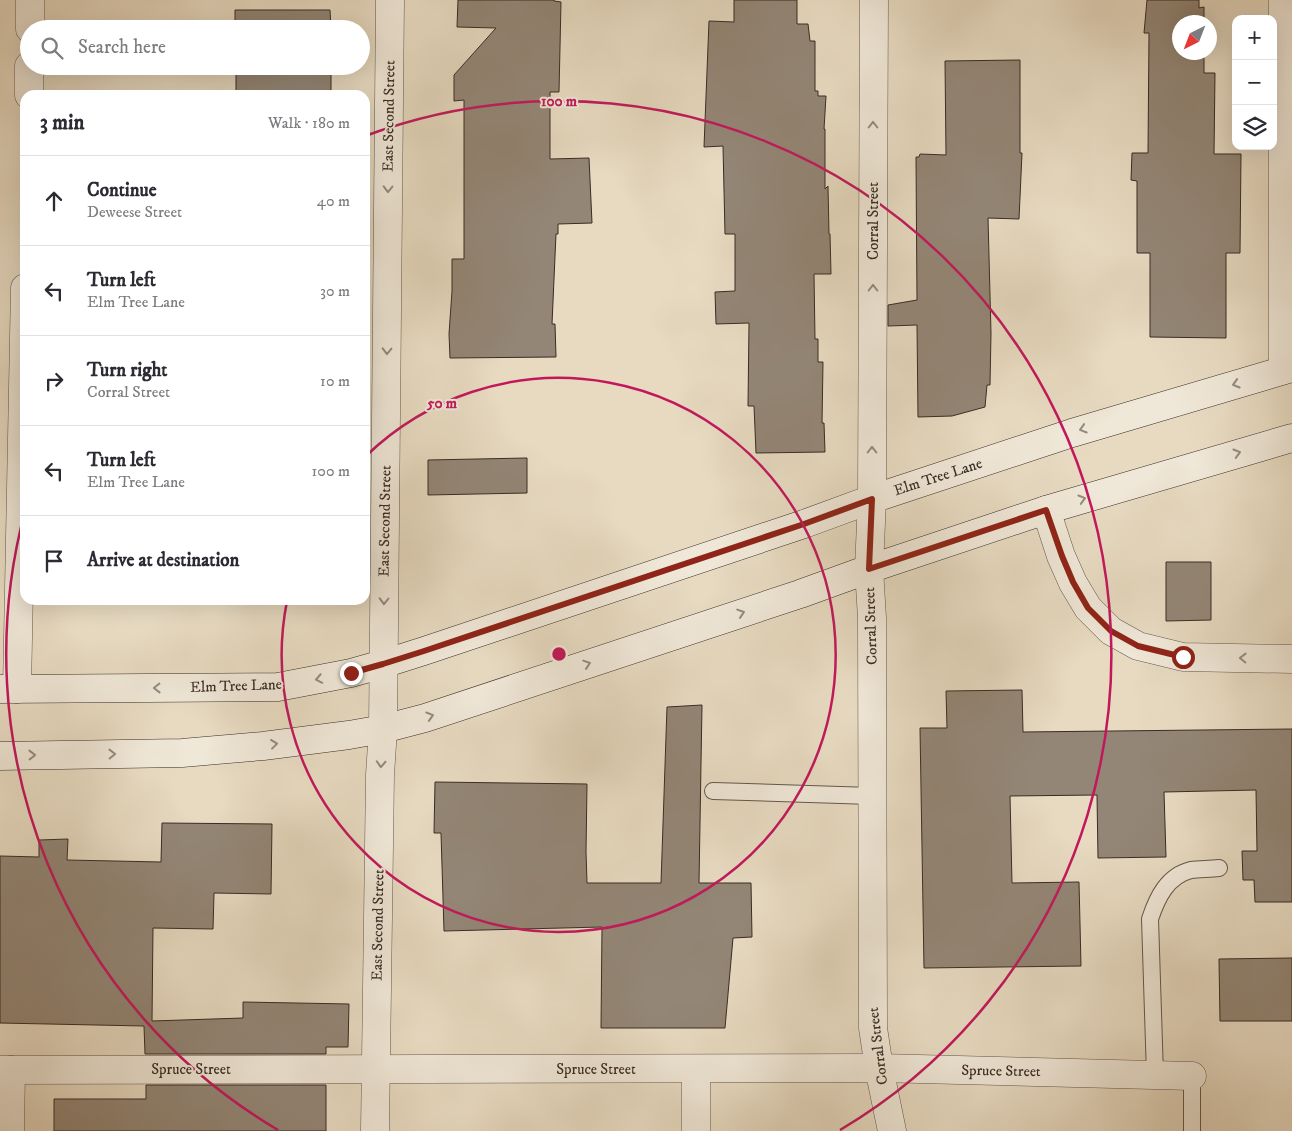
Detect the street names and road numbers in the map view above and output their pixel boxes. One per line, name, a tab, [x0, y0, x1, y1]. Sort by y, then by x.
street label: East Second Street	[379, 60, 399, 172]
street label: Corral Street	[864, 182, 883, 260]
street label: Elm Tree Lane	[891, 454, 985, 500]
street label: East Second Street	[375, 465, 395, 577]
street label: Corral Street	[860, 587, 882, 665]
street label: Elm Tree Lane	[190, 675, 282, 697]
street label: East Second Street	[368, 869, 388, 981]
street label: Corral Street	[864, 1006, 892, 1086]
street label: Spruce Street	[151, 1060, 231, 1079]
street label: Spruce Street	[556, 1060, 636, 1079]
street label: Spruce Street	[961, 1061, 1041, 1081]

